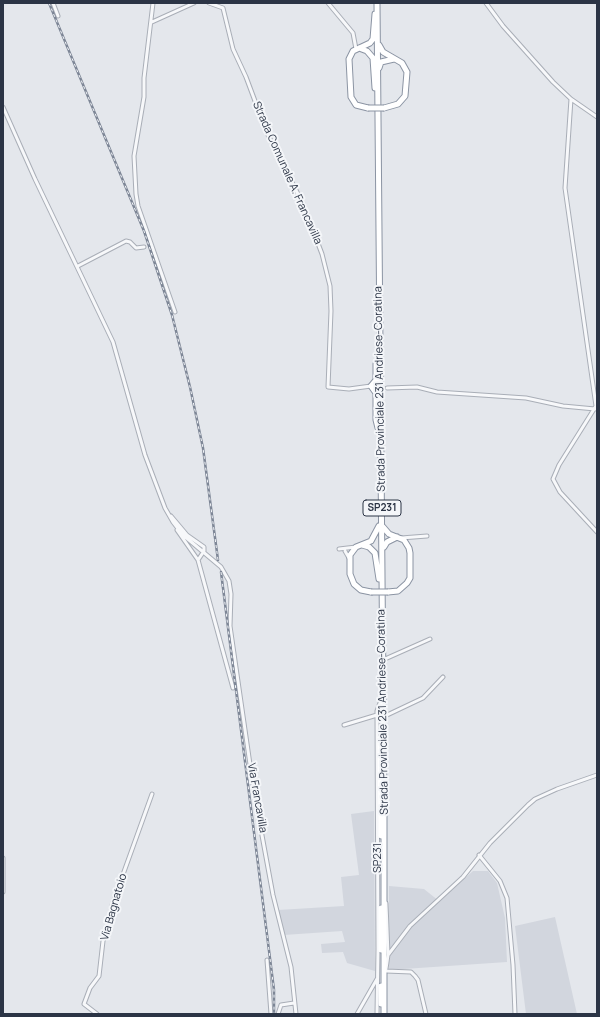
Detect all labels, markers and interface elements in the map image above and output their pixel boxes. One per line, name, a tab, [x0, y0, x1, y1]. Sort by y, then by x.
street label: Strada Comunale A. Francavilla	[249, 99, 325, 247]
street label: Strada Provinciale 231 Andriese-Coratina	[372, 286, 388, 492]
road number: SP231	[363, 500, 401, 516]
street label: Strada Provinciale 231 Andriese-Coratina	[375, 609, 391, 815]
street label: Via Francavilla	[244, 762, 270, 834]
street label: SP231	[371, 843, 385, 873]
street label: Via Bagnatoio	[98, 872, 130, 942]

